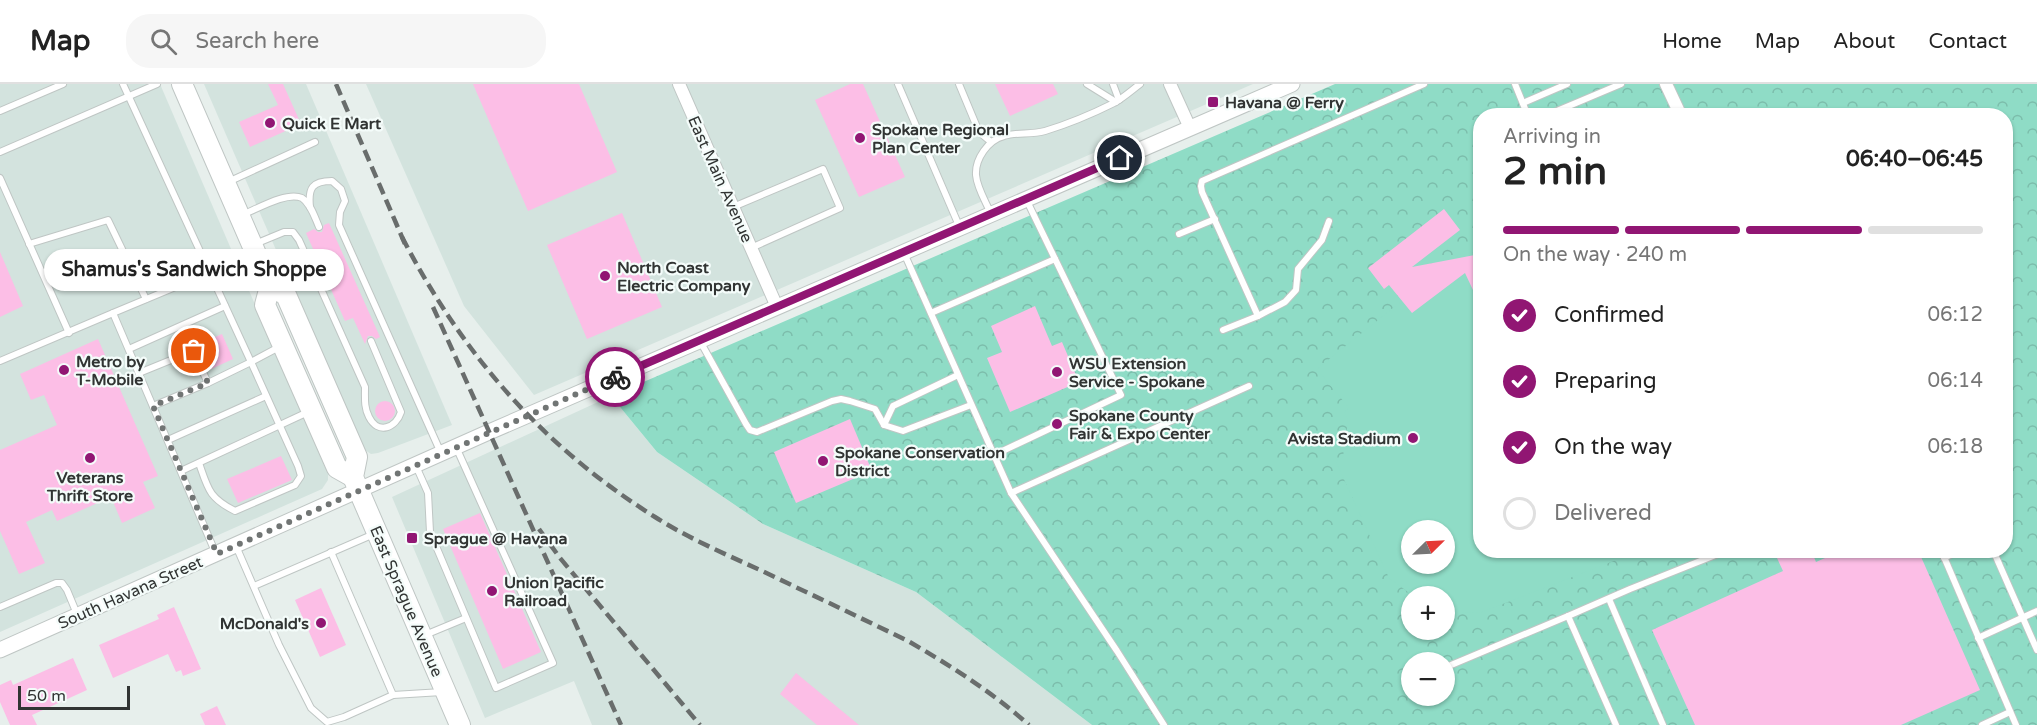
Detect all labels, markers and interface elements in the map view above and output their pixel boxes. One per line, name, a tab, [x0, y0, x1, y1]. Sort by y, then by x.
search box	[126, 14, 546, 68]
text: Map	[30, 24, 90, 58]
icon: search	[147, 25, 180, 58]
text: Search here	[195, 28, 319, 54]
text: Home	[1662, 29, 1722, 54]
text: Map	[1755, 29, 1800, 54]
text: About	[1833, 29, 1895, 54]
text: Contact	[1928, 29, 2007, 54]
place label: Havana @ Ferry	[1225, 93, 1344, 113]
marker: Havana @ Ferry	[1206, 95, 1220, 109]
street label: East Main Avenue	[683, 113, 757, 246]
place label: Quick E Mart	[282, 114, 382, 134]
marker: Quick E Mart	[263, 116, 277, 130]
place label: Spokane Regional Plan Center	[872, 120, 1009, 158]
text: Arriving in	[1503, 125, 1601, 149]
marker: Spokane Regional Plan Center	[853, 131, 867, 145]
pin	[1094, 132, 1145, 183]
icon: home	[1103, 141, 1136, 174]
text: 06:40–06:45	[1846, 146, 1983, 172]
text: 2 min	[1503, 148, 1607, 195]
text: On the way · 240 m	[1503, 243, 1687, 267]
callout: Shamus's Sandwich Shoppe	[44, 249, 344, 291]
text: Shamus's Sandwich Shoppe	[61, 258, 327, 282]
place label: North Coast Electric Company	[617, 258, 751, 296]
marker: North Coast Electric Company	[598, 269, 612, 283]
icon: check	[1503, 299, 1536, 332]
text: Confirmed	[1554, 302, 1664, 328]
text: 06:12	[1928, 303, 1983, 327]
pin	[168, 325, 219, 376]
icon: bag	[177, 334, 210, 367]
courier	[585, 347, 645, 407]
place label: Metro by T-Mobile	[75, 352, 145, 390]
place label: WSU Extension Service - Spokane	[1069, 354, 1205, 392]
icon: bike	[599, 361, 632, 394]
marker: Metro by T-Mobile	[57, 363, 71, 377]
marker: WSU Extension Service - Spokane	[1050, 365, 1064, 379]
icon: check	[1503, 365, 1536, 398]
text: Preparing	[1554, 368, 1657, 394]
text: 06:14	[1928, 369, 1983, 393]
place label: Spokane County Fair & Expo Center	[1069, 406, 1211, 444]
marker: Spokane County Fair & Expo Center	[1050, 417, 1064, 431]
place label: Avista Stadium	[1287, 429, 1401, 449]
marker: Avista Stadium	[1406, 431, 1420, 445]
icon: check	[1503, 431, 1536, 464]
text: On the way	[1554, 434, 1672, 460]
text: 06:18	[1928, 435, 1983, 459]
place label: Spokane Conservation District	[835, 443, 1005, 481]
marker: Veterans Thrift Store	[83, 451, 97, 465]
marker: Spokane Conservation District	[816, 454, 830, 468]
place label: Veterans Thrift Store	[46, 468, 133, 506]
text: Delivered	[1554, 500, 1652, 526]
north arrow	[1401, 520, 1455, 574]
map controls	[1401, 520, 1455, 706]
street label: East Sprague Avenue	[365, 523, 447, 680]
place label: Sprague @ Havana	[424, 529, 568, 549]
marker: Sprague @ Havana	[405, 531, 419, 545]
street label: South Havana Street	[55, 552, 206, 634]
place label: Union Pacific Railroad	[504, 573, 604, 611]
marker: Union Pacific Railroad	[485, 584, 499, 598]
button: +	[1401, 586, 1455, 640]
place label: McDonald's	[220, 614, 309, 634]
marker: McDonald's	[314, 616, 328, 630]
button: −	[1401, 652, 1455, 706]
scale bar	[18, 683, 130, 710]
text: 50 m	[27, 686, 66, 706]

